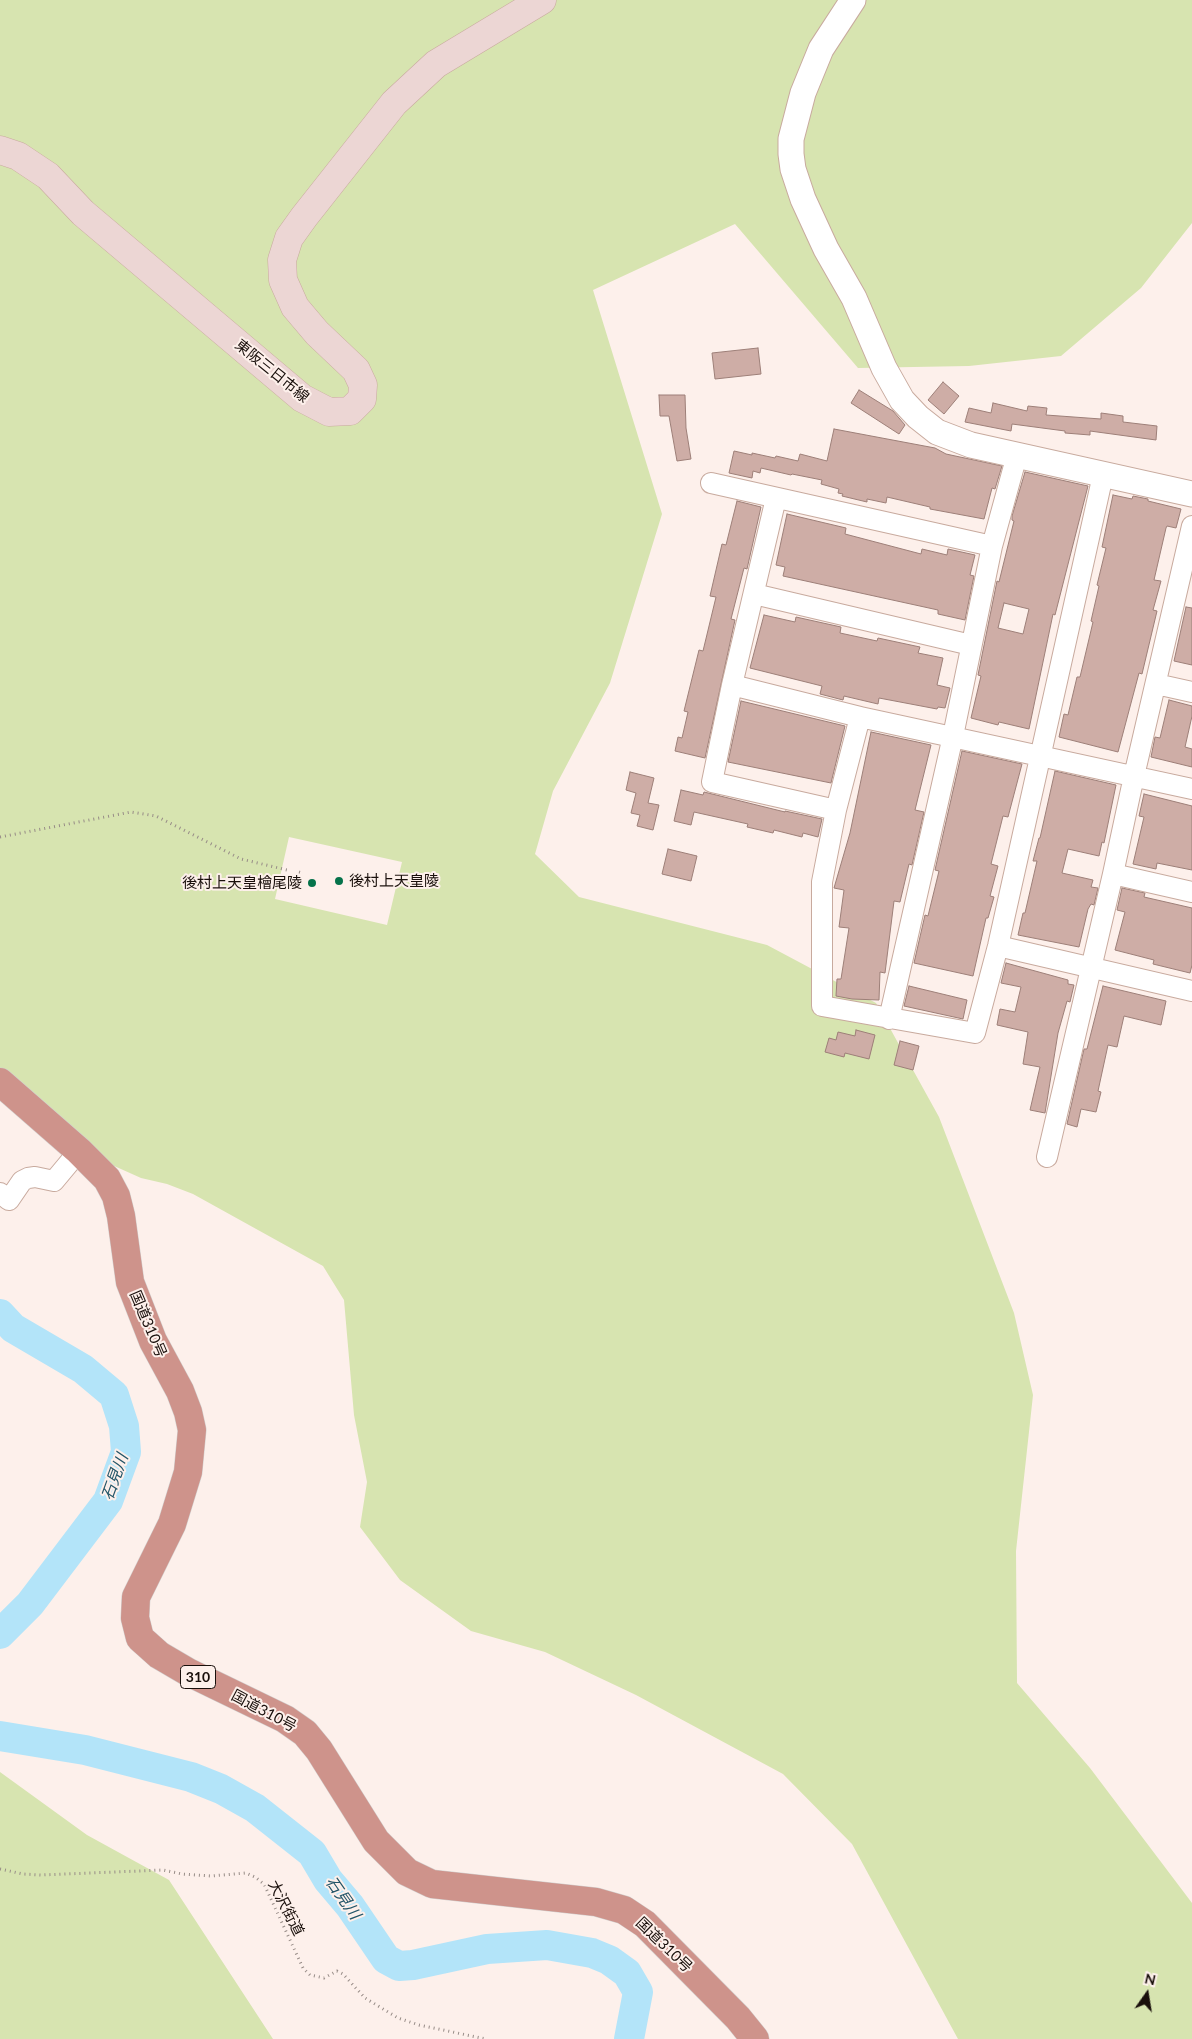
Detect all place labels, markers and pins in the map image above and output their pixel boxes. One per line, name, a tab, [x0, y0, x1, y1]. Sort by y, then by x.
place label: 後村上天皇陵	[349, 872, 439, 890]
place label: 後村上天皇檜尾陵	[182, 874, 302, 892]
marker: 後村上天皇陵	[333, 875, 345, 887]
marker: 後村上天皇檜尾陵	[306, 877, 318, 889]

